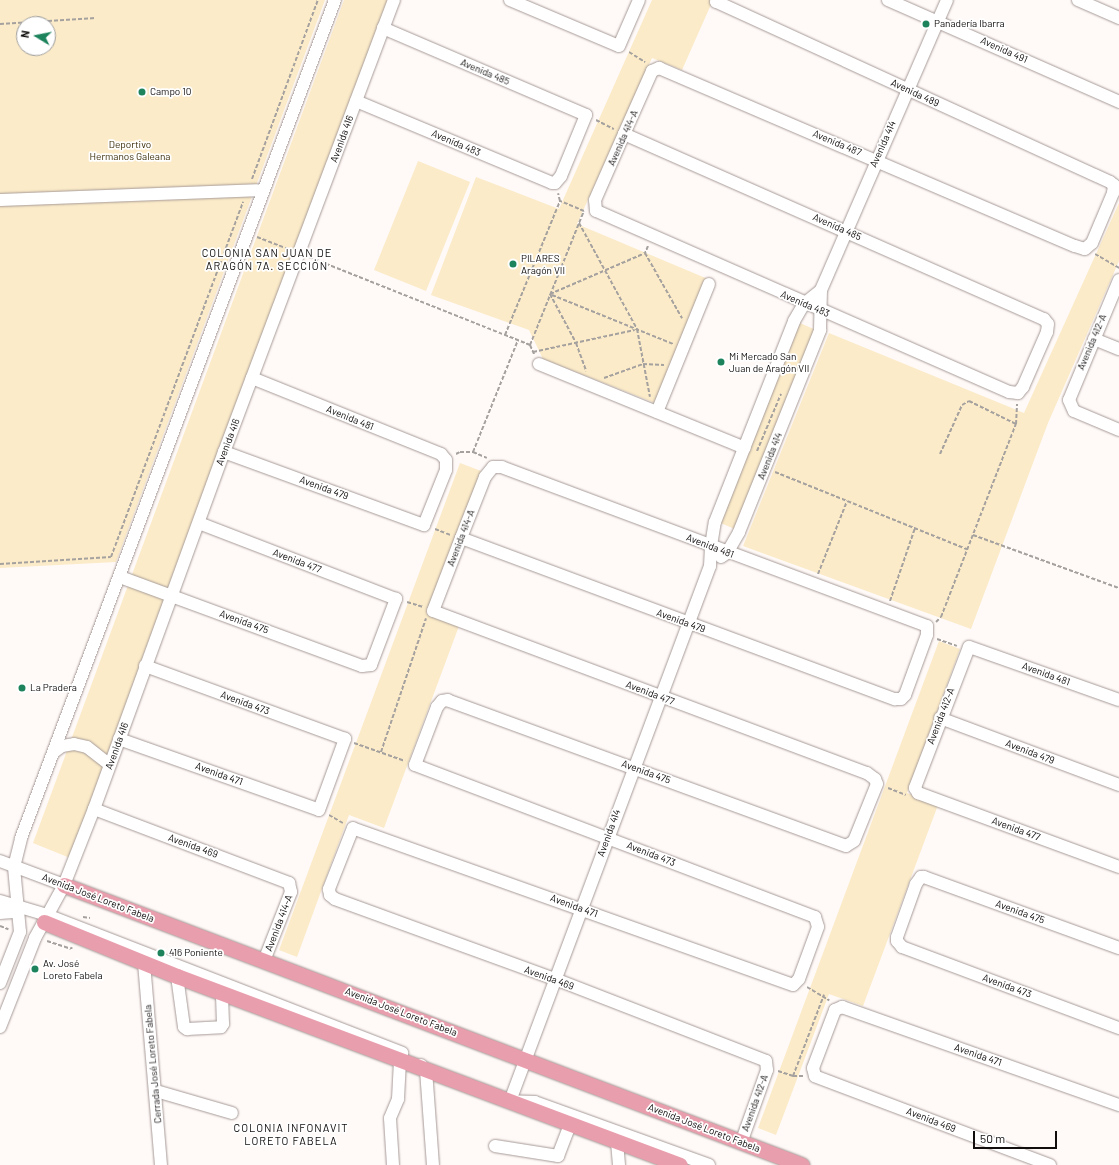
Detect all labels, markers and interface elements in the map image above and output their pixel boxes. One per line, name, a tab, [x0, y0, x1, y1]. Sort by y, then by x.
north arrow	[16, 16, 56, 56]
place label: Panadería Ibarra	[934, 18, 1005, 30]
marker: Panadería Ibarra	[921, 19, 931, 29]
text: N	[18, 29, 32, 39]
street label: Avenida 491	[979, 34, 1029, 66]
street label: Avenida 485	[459, 56, 511, 88]
street label: Avenida 489	[889, 77, 941, 109]
place label: Campo 10	[150, 86, 191, 98]
marker: Campo 10	[137, 87, 147, 97]
street label: Avenida 414-A	[605, 108, 641, 168]
street label: Avenida 416	[328, 114, 356, 164]
street label: Avenida 414	[867, 119, 899, 169]
street label: Avenida 483	[430, 127, 482, 159]
street label: Avenida 487	[811, 127, 863, 159]
park label: Deportivo Hermanos Galeana	[90, 138, 170, 162]
street label: Avenida 485	[811, 211, 863, 243]
district label: COLONIA SAN JUAN DE ARAGÓN 7A. SECCIÓN	[202, 247, 332, 273]
place label: PILARES Aragón VII	[521, 252, 565, 276]
marker: PILARES Aragón VII	[508, 259, 518, 269]
street label: Avenida 483	[779, 288, 831, 320]
street label: Avenida 412-A	[1075, 312, 1109, 372]
place label: Mi Mercado San Juan de Aragón VII	[729, 350, 809, 374]
marker: Mi Mercado San Juan de Aragón VII	[716, 357, 726, 367]
street label: Avenida 481	[325, 403, 375, 433]
street label: Avenida 416	[214, 417, 242, 467]
street label: Avenida 414	[755, 431, 785, 481]
street label: Avenida 479	[298, 474, 350, 502]
street label: Avenida 414-A	[445, 508, 477, 568]
street label: Avenida 481	[684, 531, 736, 561]
street label: Avenida 477	[271, 546, 323, 576]
street label: Avenida 479	[655, 607, 707, 635]
street label: Avenida 475	[218, 608, 270, 636]
street label: Avenida 481	[1020, 660, 1072, 688]
street label: Avenida 477	[624, 678, 676, 708]
place label: La Pradera	[30, 682, 77, 694]
marker: La Pradera	[17, 683, 27, 693]
street label: Avenida 412-A	[925, 686, 957, 746]
street label: Avenida 473	[219, 689, 271, 717]
street label: Avenida 416	[103, 721, 131, 771]
street label: Avenida 479	[1004, 737, 1056, 767]
street label: Avenida 475	[620, 758, 672, 786]
street label: Avenida 471	[194, 760, 244, 788]
street label: Avenida 414	[595, 808, 623, 858]
street label: Avenida 477	[990, 815, 1042, 843]
street label: Avenida 469	[166, 831, 220, 861]
street label: Avenida 473	[625, 839, 677, 869]
street label: Avenida José Loreto Fabela	[40, 871, 156, 925]
street label: Avenida 471	[549, 892, 599, 920]
street label: Avenida 414-A	[263, 893, 295, 953]
street label: Avenida 475	[994, 898, 1046, 926]
place label: 416 Poniente	[169, 947, 223, 959]
marker: 416 Poniente	[156, 948, 166, 958]
place label: Av. José Loreto Fabela	[43, 957, 103, 980]
street label: Avenida 469	[522, 963, 576, 993]
marker: Av. José Loreto Fabela	[30, 964, 40, 974]
street label: Avenida 473	[981, 972, 1033, 1000]
street label: Avenida José Loreto Fabela	[343, 985, 459, 1039]
street label: Cerrada José Loreto Fabela	[142, 1004, 164, 1124]
street label: Avenida 471	[953, 1041, 1003, 1069]
street label: Avenida 412-A	[739, 1073, 771, 1133]
street label: Avenida José Loreto Fabela	[646, 1101, 762, 1155]
street label: Avenida 469	[905, 1105, 957, 1135]
district label: COLONIA INFONAVIT LORETO FABELA	[233, 1122, 349, 1148]
scale bar	[975, 1123, 1059, 1149]
text: 50 m	[980, 1131, 1005, 1145]

